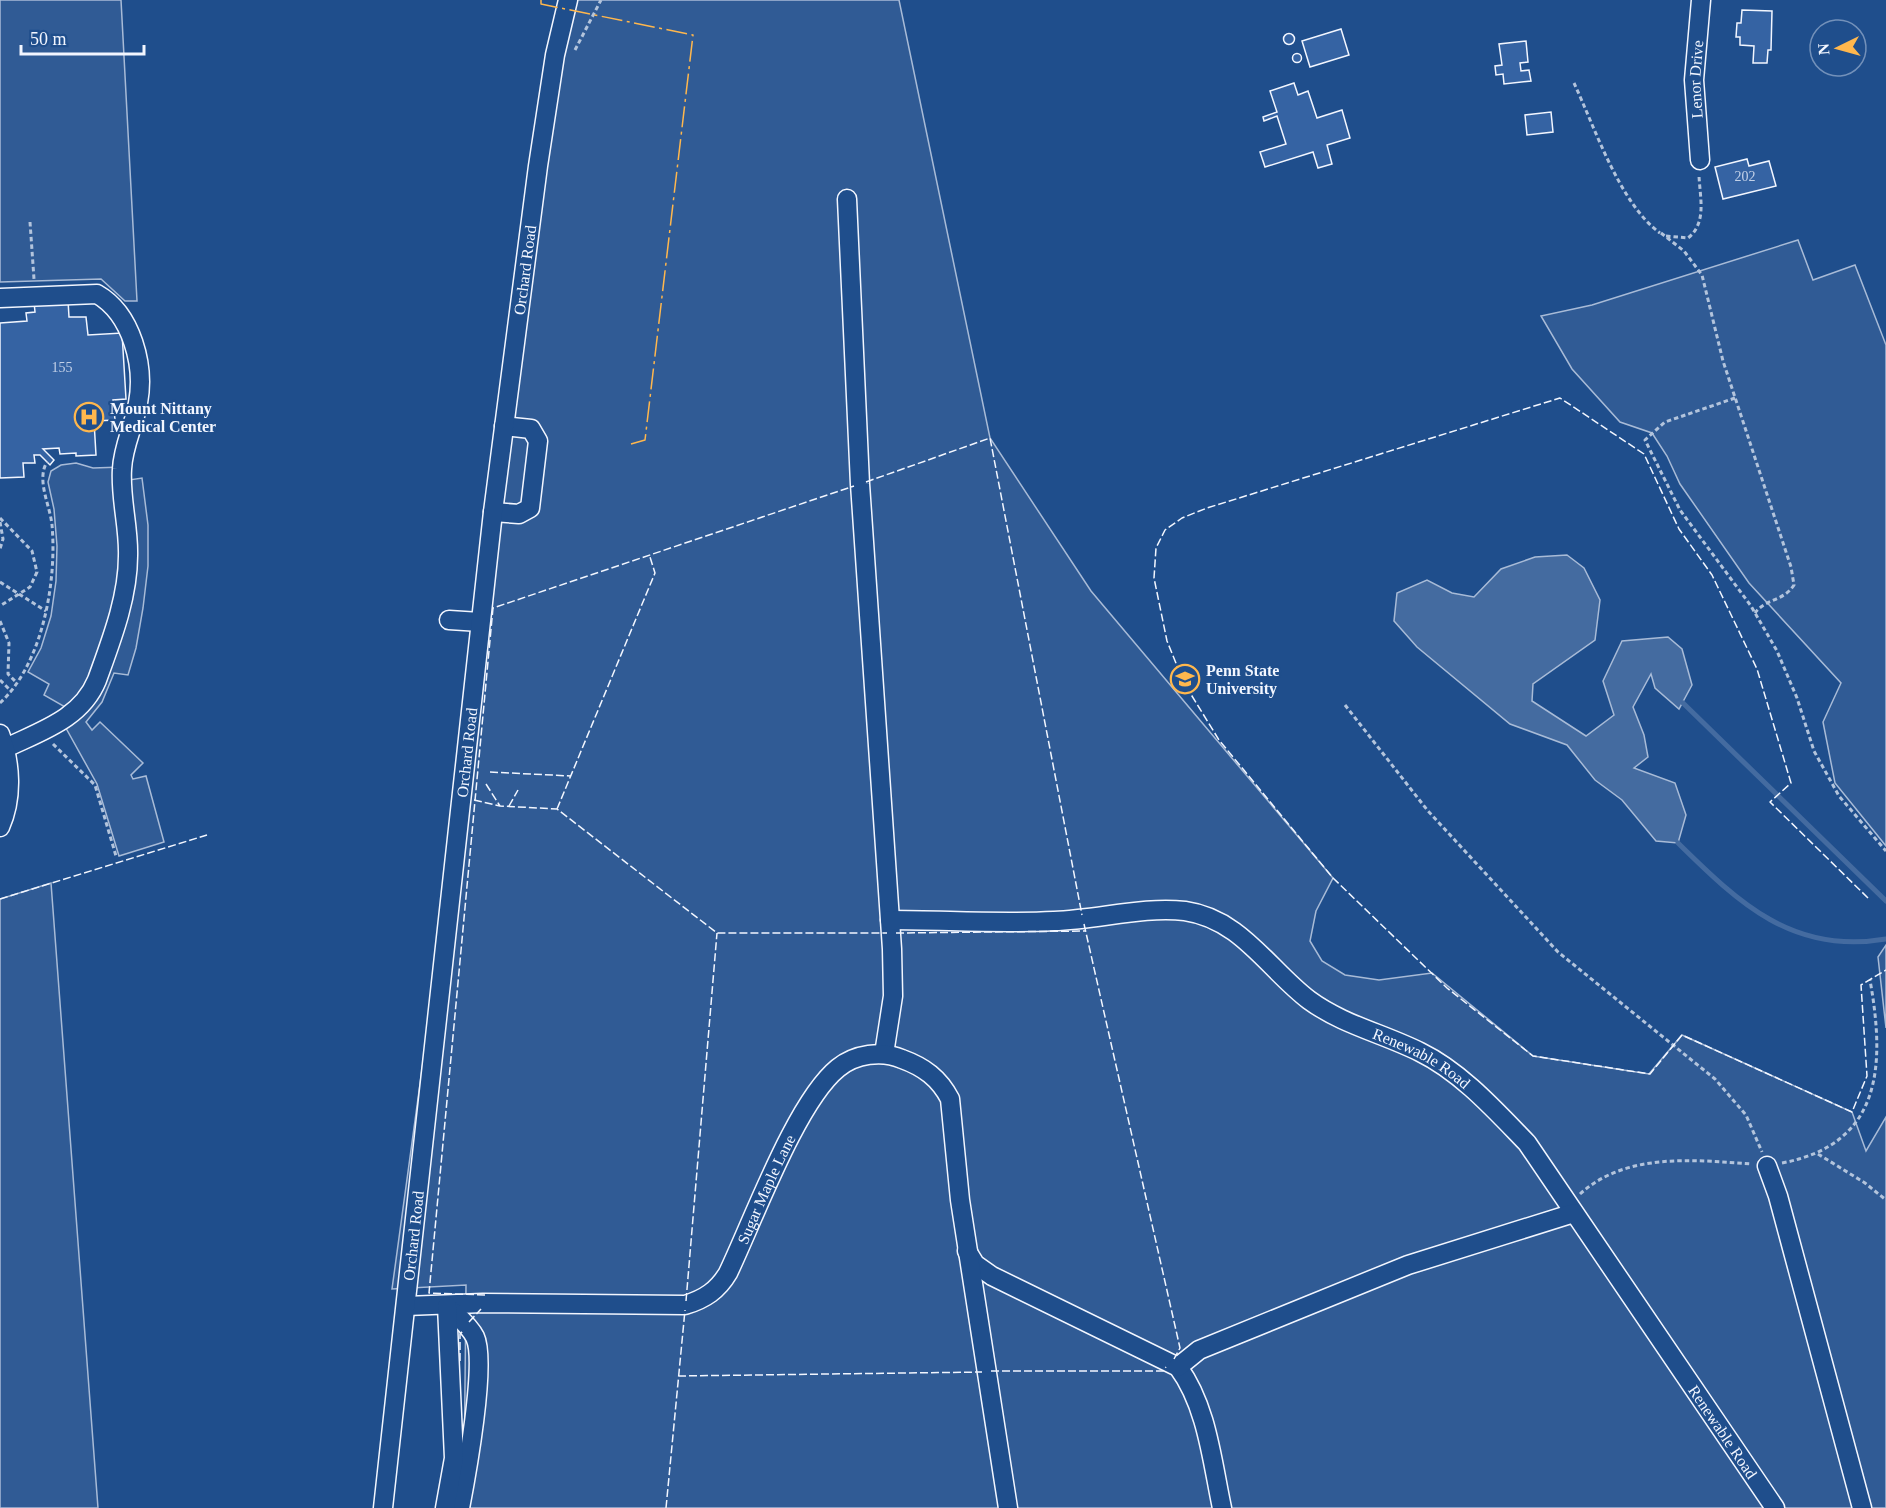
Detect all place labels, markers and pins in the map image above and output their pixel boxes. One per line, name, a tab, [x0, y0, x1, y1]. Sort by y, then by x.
place label: Mount Nittany Medical Center	[110, 400, 216, 435]
hospital icon: Mount Nittany Medical Center	[73, 401, 105, 433]
place label: Penn State University	[1206, 662, 1279, 698]
school or university icon: Penn State University	[1169, 663, 1201, 695]

